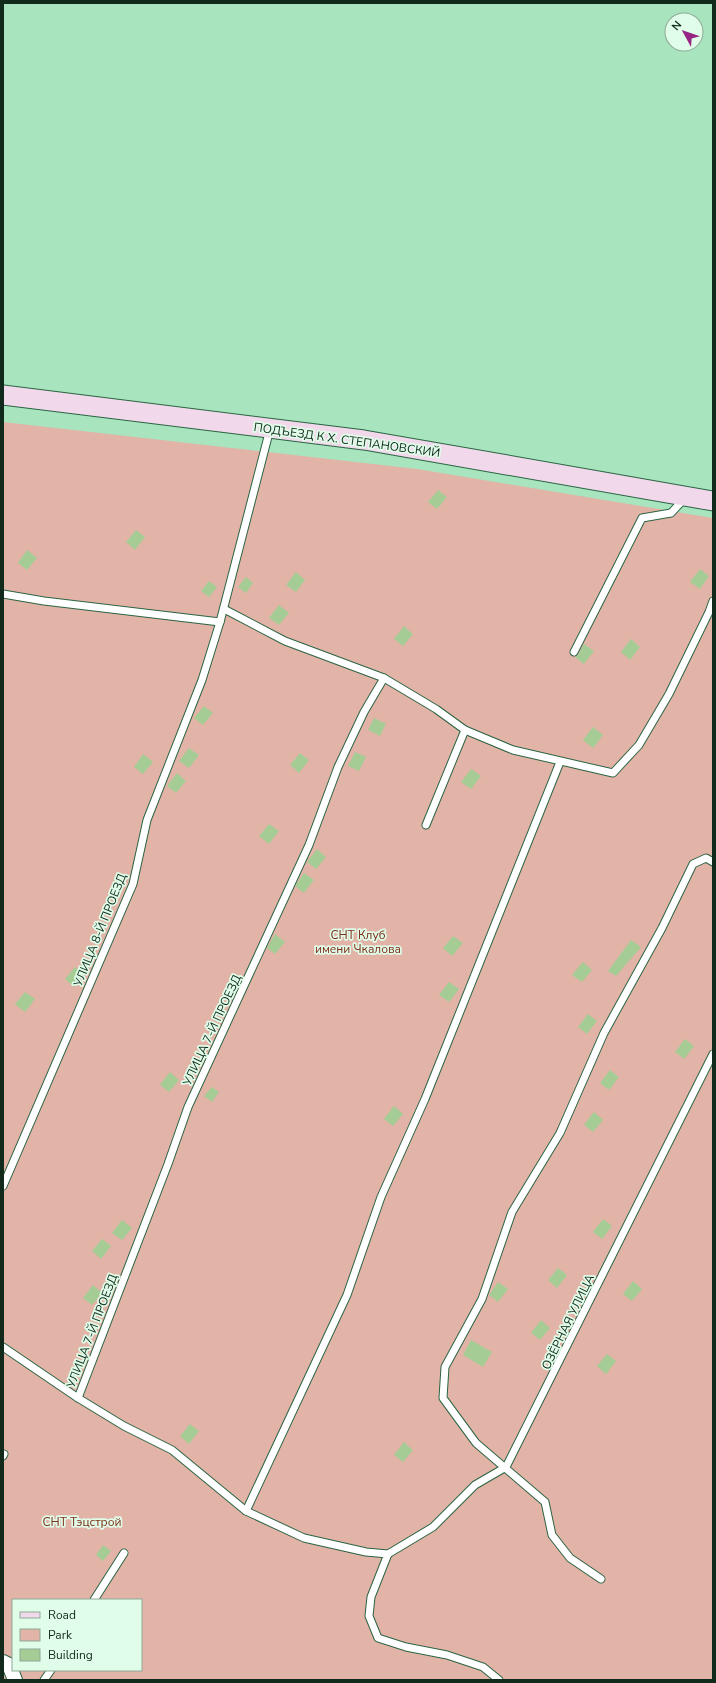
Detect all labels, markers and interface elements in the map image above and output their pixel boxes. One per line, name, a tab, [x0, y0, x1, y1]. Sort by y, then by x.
north arrow	[664, 12, 704, 52]
text: N	[668, 18, 685, 34]
street label: ПОДЪЕЗД К Х. СТЕПАНОВСКИЙ	[253, 419, 441, 461]
street label: УЛИЦА 8-Й ПРОЕЗД	[70, 870, 130, 990]
park label: СНТ Клуб имени Чкалова	[315, 927, 401, 957]
street label: УЛИЦА 7-Й ПРОЕЗД	[179, 971, 245, 1089]
street label: УЛИЦА 7-Й ПРОЕЗД	[63, 1271, 121, 1391]
street label: ОЗЁРНАЯ УЛИЦА	[538, 1271, 598, 1372]
park label: СНТ Тэцстрой	[43, 1514, 122, 1530]
legend	[12, 1599, 142, 1671]
text: Road	[48, 1607, 76, 1623]
text: Park	[48, 1627, 73, 1643]
text: Building	[48, 1647, 93, 1663]

